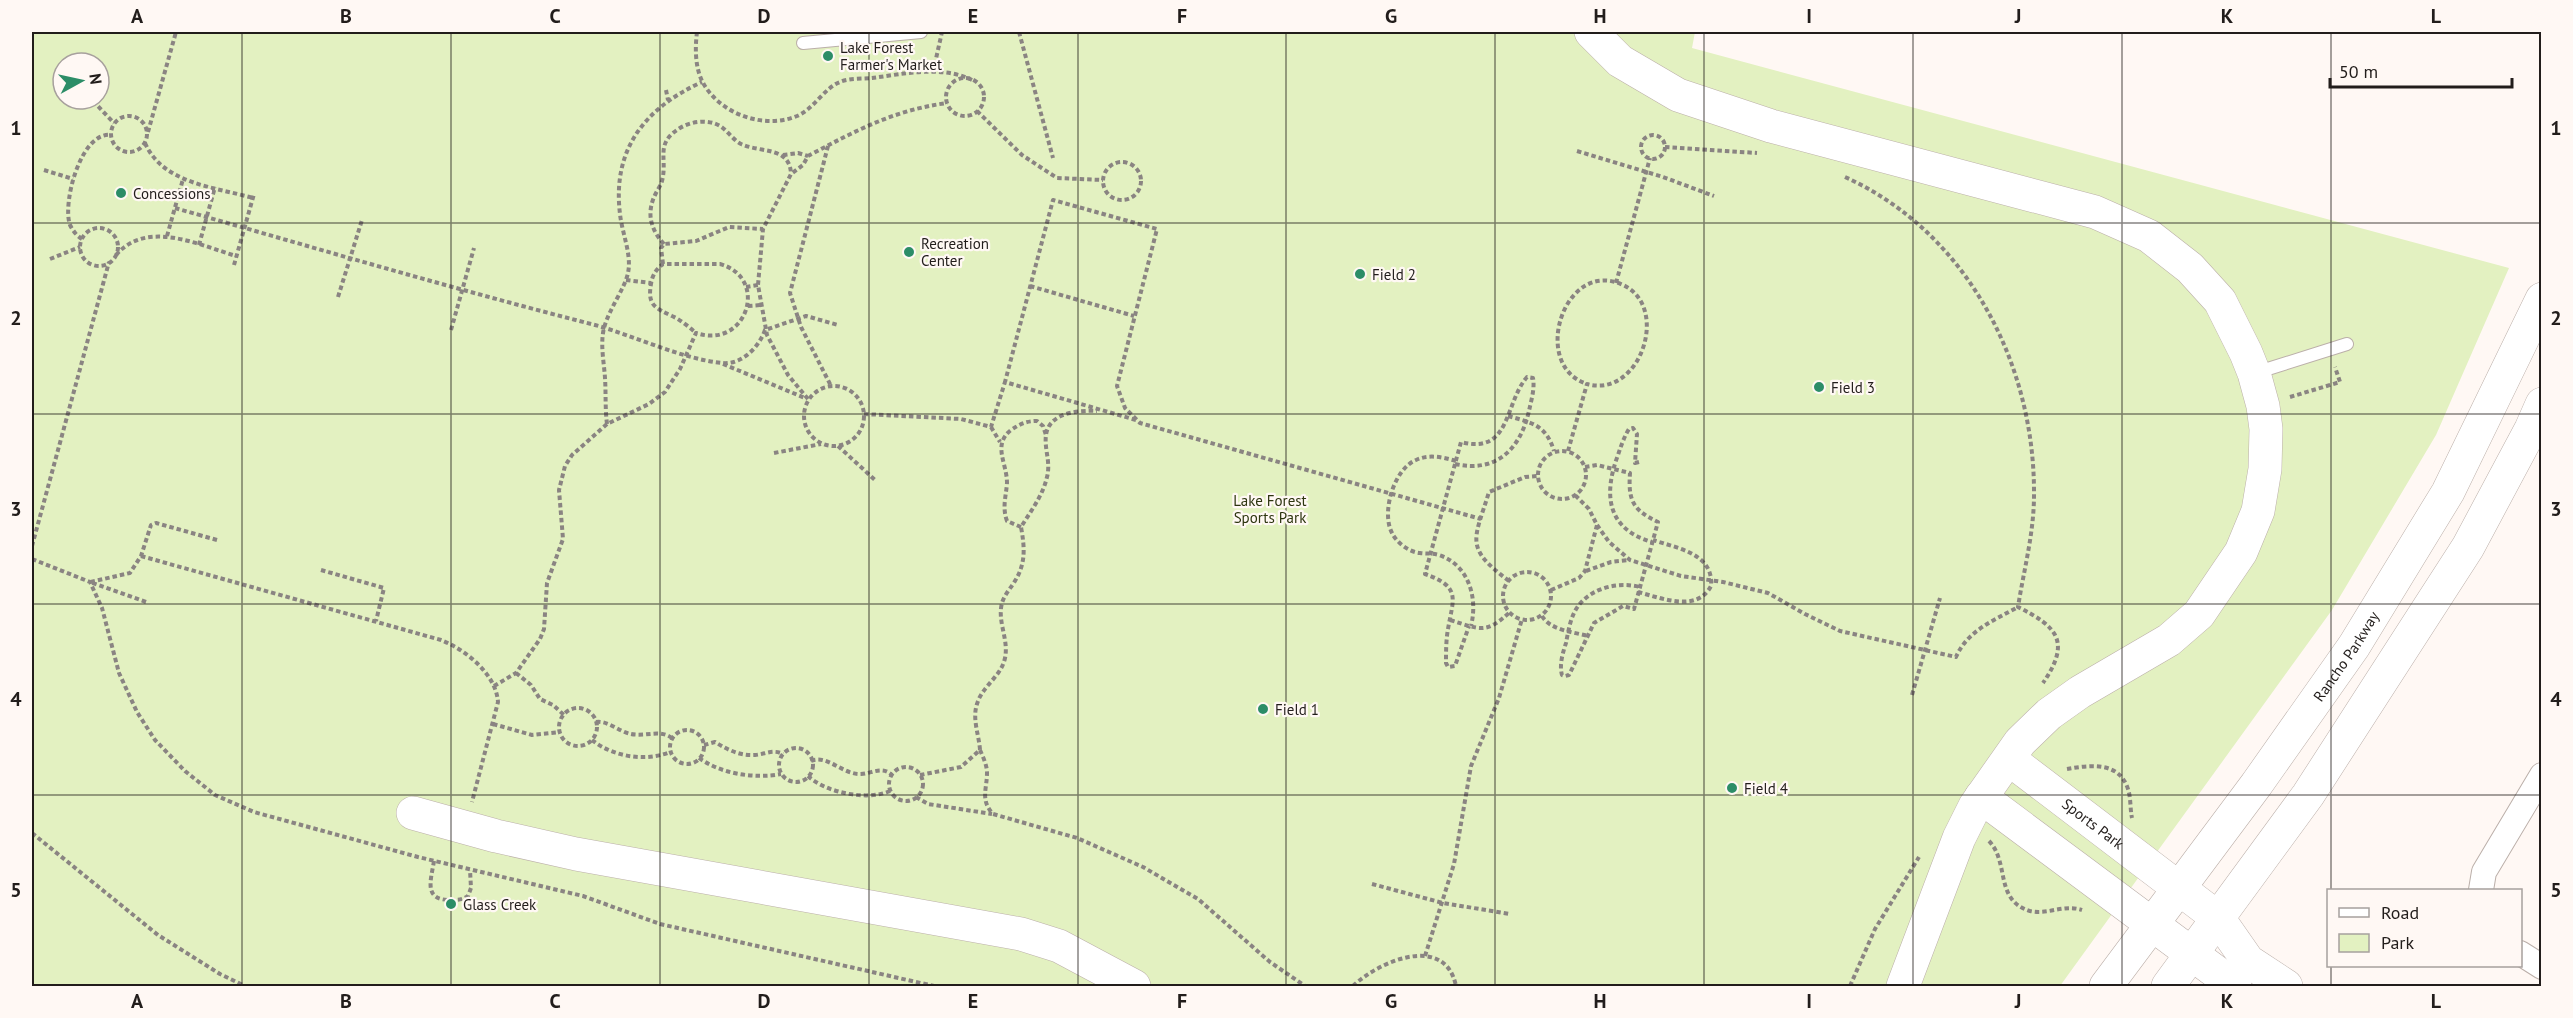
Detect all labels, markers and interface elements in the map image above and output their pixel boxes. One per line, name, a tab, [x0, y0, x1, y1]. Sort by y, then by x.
text: A	[131, 3, 144, 29]
text: B	[340, 3, 352, 29]
text: C	[549, 3, 561, 29]
text: D	[758, 3, 771, 29]
text: E	[968, 3, 978, 29]
text: F	[1177, 3, 1187, 29]
text: G	[1385, 3, 1397, 29]
text: H	[1593, 3, 1607, 29]
text: I	[1806, 3, 1812, 29]
text: J	[2014, 3, 2021, 29]
text: K	[2221, 3, 2234, 29]
text: L	[2431, 3, 2442, 29]
place label: Lake Forest Farmer's Market	[840, 38, 942, 74]
marker: Lake Forest Farmer's Market	[821, 49, 835, 63]
north arrow	[51, 51, 111, 111]
scale bar	[2330, 51, 2512, 89]
text: 50 m	[2339, 60, 2378, 83]
text: N	[85, 72, 106, 86]
text: 1	[10, 115, 22, 141]
text: 1	[2550, 115, 2562, 141]
place label: Concessions	[133, 184, 211, 203]
marker: Concessions	[114, 186, 128, 200]
place label: Recreation Center	[921, 234, 989, 270]
marker: Recreation Center	[902, 245, 916, 259]
place label: Field 2	[1372, 265, 1416, 284]
marker: Field 2	[1353, 267, 1367, 281]
text: 2	[10, 305, 22, 331]
text: 2	[2550, 305, 2562, 331]
place label: Field 3	[1831, 378, 1875, 397]
marker: Field 3	[1812, 380, 1826, 394]
park label: Lake Forest Sports Park	[1233, 491, 1307, 527]
text: 3	[10, 496, 22, 522]
text: 3	[2550, 496, 2562, 522]
street label: Rancho Parkway	[2309, 607, 2383, 705]
text: 4	[10, 686, 22, 712]
text: 4	[2550, 686, 2562, 712]
place label: Field 1	[1275, 700, 1319, 719]
marker: Field 1	[1256, 702, 1270, 716]
place label: Field 4	[1744, 779, 1788, 798]
marker: Field 4	[1725, 781, 1739, 795]
street label: Sports Park	[2059, 794, 2129, 853]
text: 5	[10, 877, 22, 903]
text: 5	[2550, 877, 2562, 903]
legend	[2327, 889, 2522, 967]
place label: Glass Creek	[463, 895, 537, 914]
marker: Glass Creek	[444, 897, 458, 911]
text: Road	[2381, 901, 2419, 924]
text: Park	[2381, 931, 2414, 954]
text: A	[131, 988, 144, 1014]
text: B	[340, 988, 352, 1014]
text: C	[549, 988, 561, 1014]
text: D	[758, 988, 771, 1014]
text: E	[968, 988, 978, 1014]
text: F	[1177, 988, 1187, 1014]
text: G	[1385, 988, 1397, 1014]
text: H	[1593, 988, 1607, 1014]
text: I	[1806, 988, 1812, 1014]
text: J	[2014, 988, 2021, 1014]
text: K	[2221, 988, 2234, 1014]
text: L	[2431, 988, 2442, 1014]

